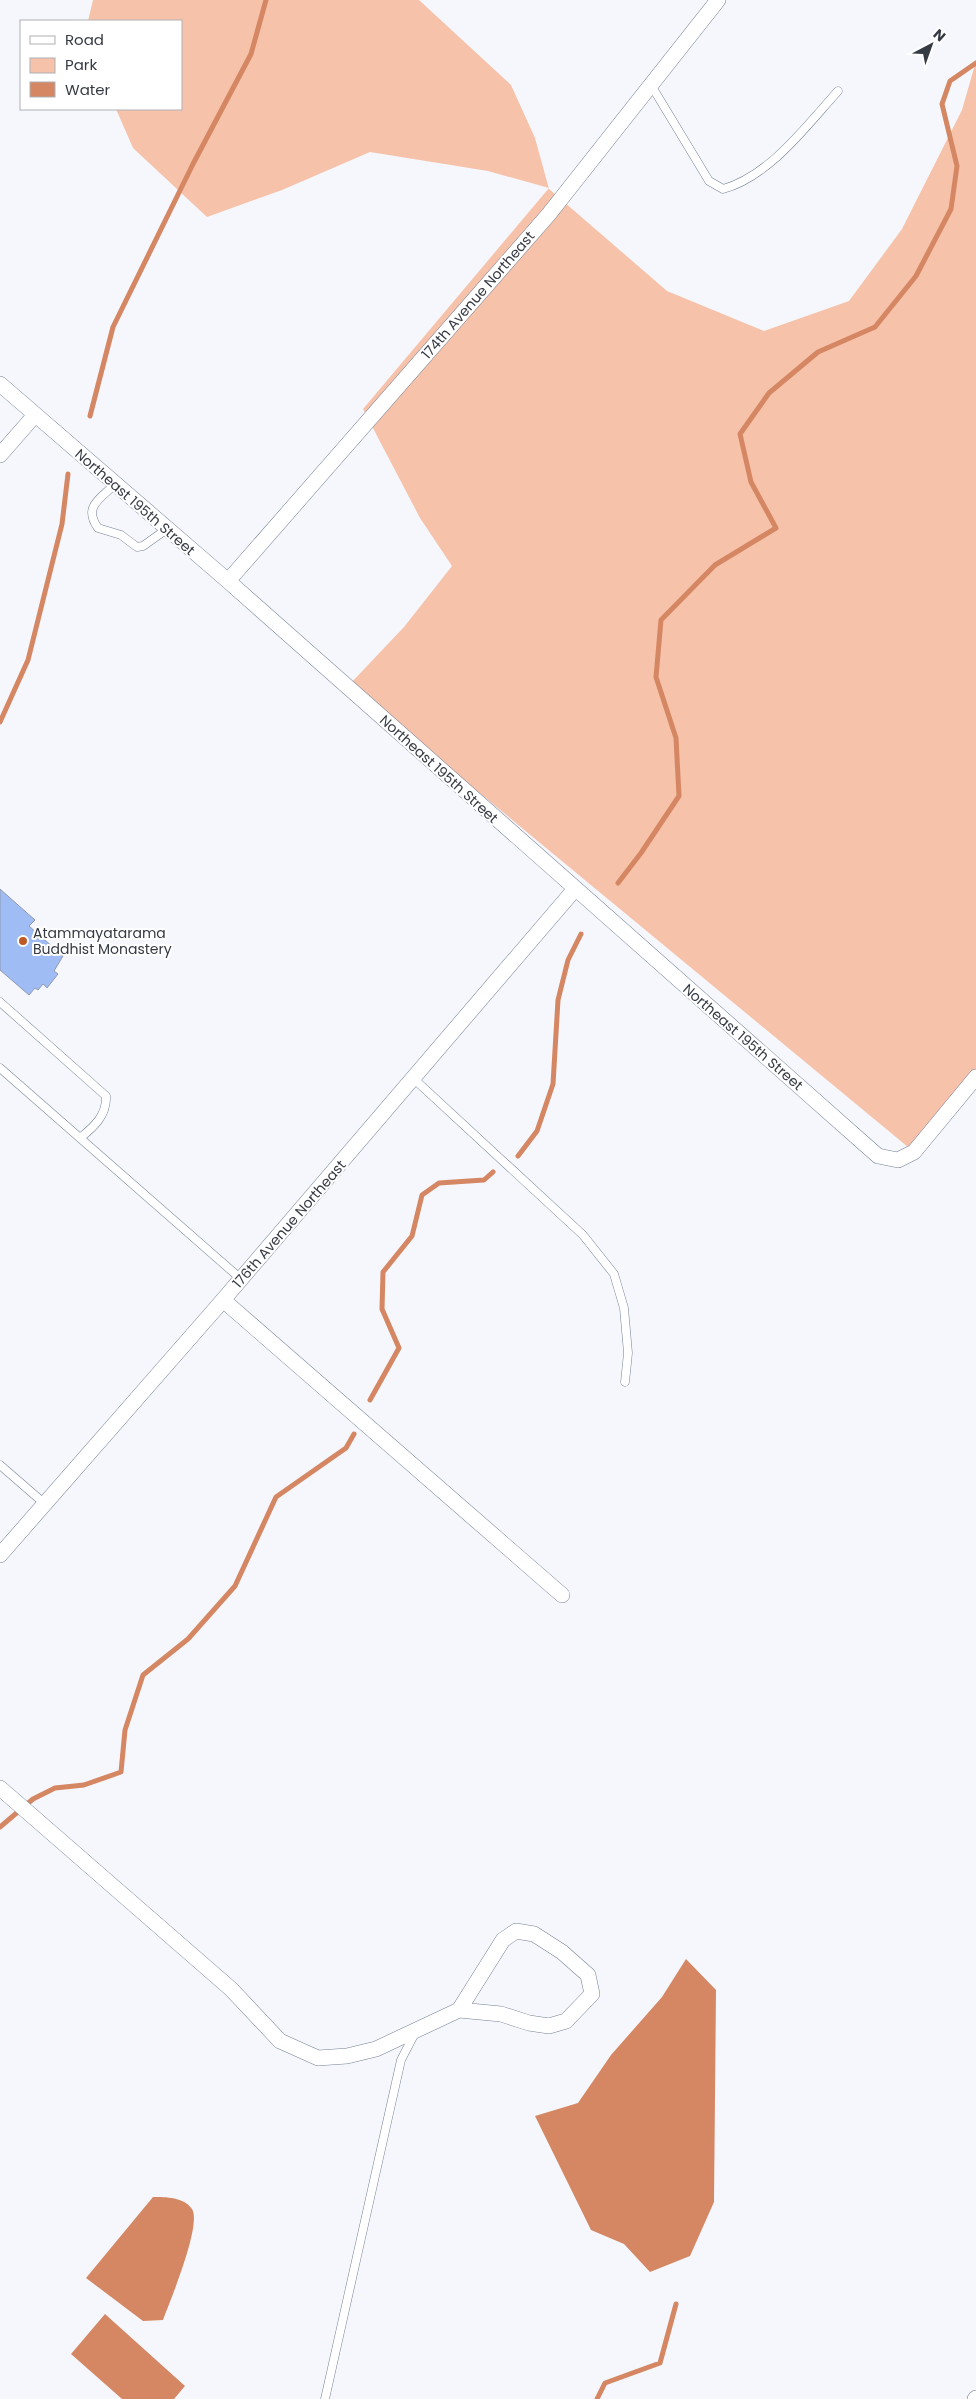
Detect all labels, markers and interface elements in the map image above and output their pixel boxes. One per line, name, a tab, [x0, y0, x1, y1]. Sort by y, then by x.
legend	[20, 20, 182, 110]
north arrow	[906, 20, 956, 70]
text: N	[929, 24, 950, 46]
text: Road	[65, 29, 104, 50]
text: Park	[65, 54, 97, 75]
text: Water	[65, 79, 111, 100]
street label: 174th Avenue Northeast	[417, 227, 539, 363]
street label: Northeast 195th Street	[71, 444, 199, 560]
street label: Northeast 195th Street	[375, 710, 503, 828]
place label: Atammayatarama Buddhist Monastery	[33, 923, 172, 959]
marker: Atammayatarama Buddhist Monastery	[17, 935, 29, 947]
street label: Northeast 195th Street	[679, 979, 807, 1095]
street label: 176th Avenue Northeast	[228, 1156, 350, 1292]

